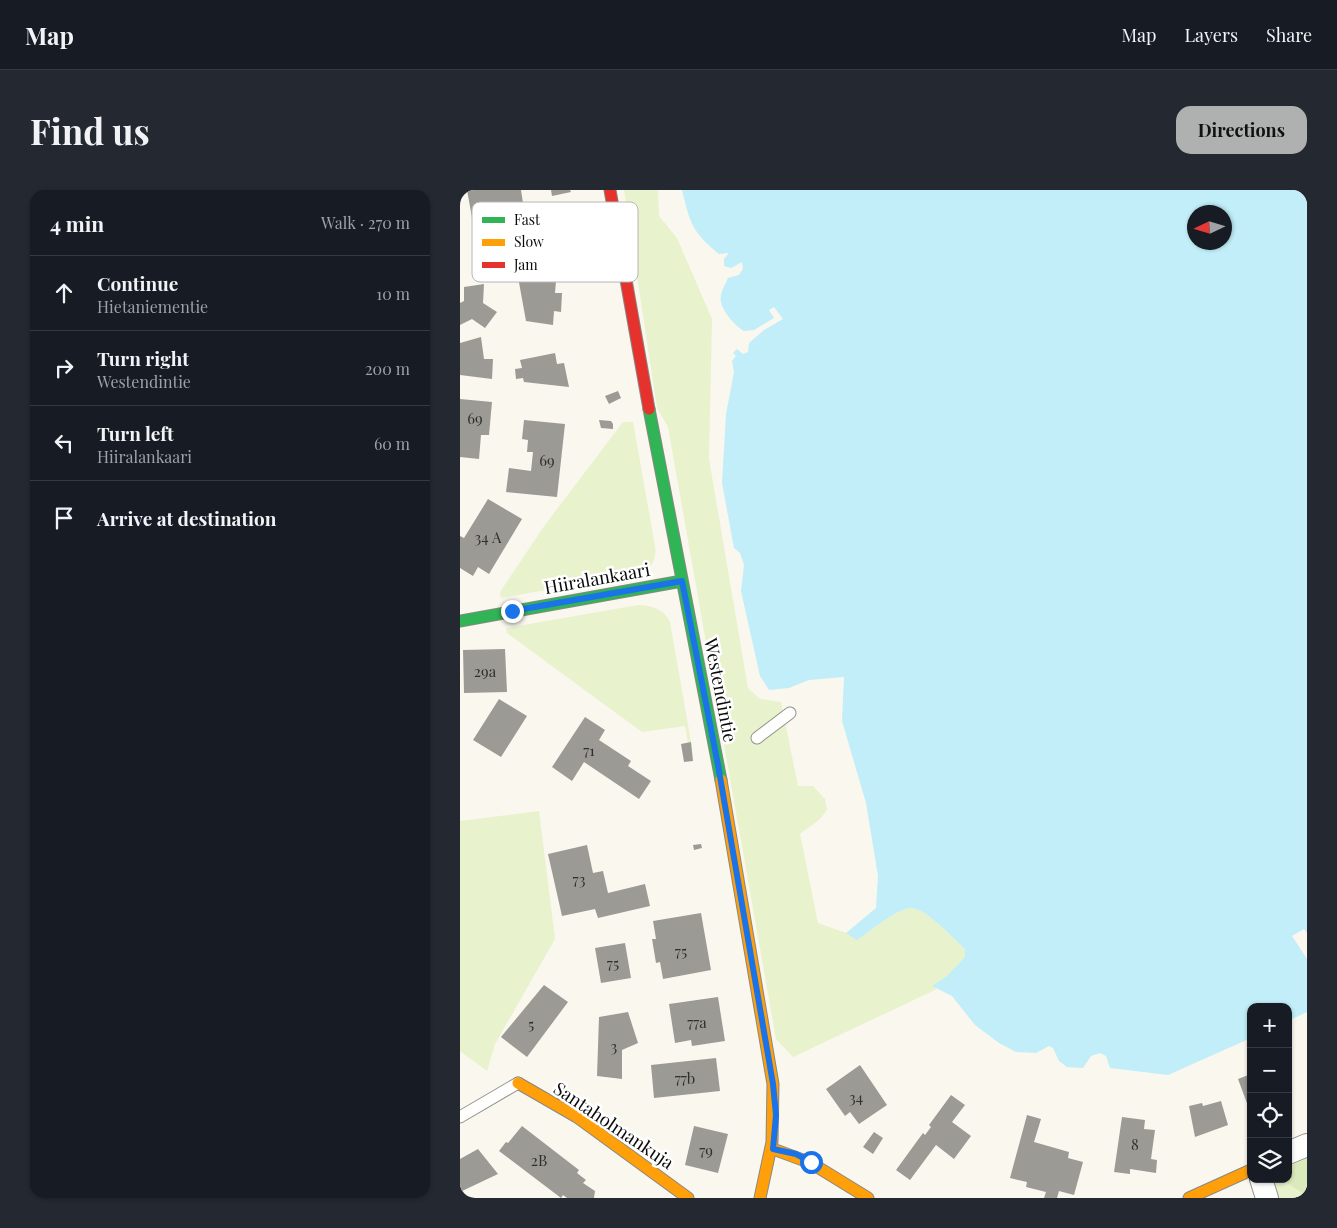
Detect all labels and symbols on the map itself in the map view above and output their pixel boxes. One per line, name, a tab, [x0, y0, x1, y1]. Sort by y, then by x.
legend	[472, 202, 638, 282]
north arrow	[1187, 205, 1232, 250]
text: Fast	[514, 210, 541, 229]
text: Slow	[514, 232, 544, 251]
text: Jam	[513, 255, 538, 274]
house number: 69	[467, 408, 483, 428]
house number: 69	[539, 450, 555, 470]
house number: 34 A	[475, 527, 502, 547]
street label: Hiiralankaari	[542, 557, 652, 599]
route end	[501, 600, 524, 623]
street label: Westendintie	[699, 635, 743, 744]
house number: 29a	[474, 661, 497, 681]
house number: 71	[583, 740, 595, 760]
house number: 73	[573, 869, 586, 889]
house number: 75	[675, 941, 687, 961]
house number: 75	[607, 953, 619, 973]
house number: 77a	[687, 1012, 707, 1032]
house number: 5	[528, 1014, 534, 1034]
house number: 3	[611, 1036, 618, 1056]
house number: 77b	[675, 1068, 695, 1088]
street label: Santaholmankuja	[549, 1076, 679, 1174]
house number: 34	[849, 1087, 863, 1107]
house number: 8	[1131, 1134, 1139, 1154]
house number: 79	[699, 1140, 713, 1160]
house number: 2B	[531, 1150, 547, 1170]
route start	[800, 1151, 823, 1174]

